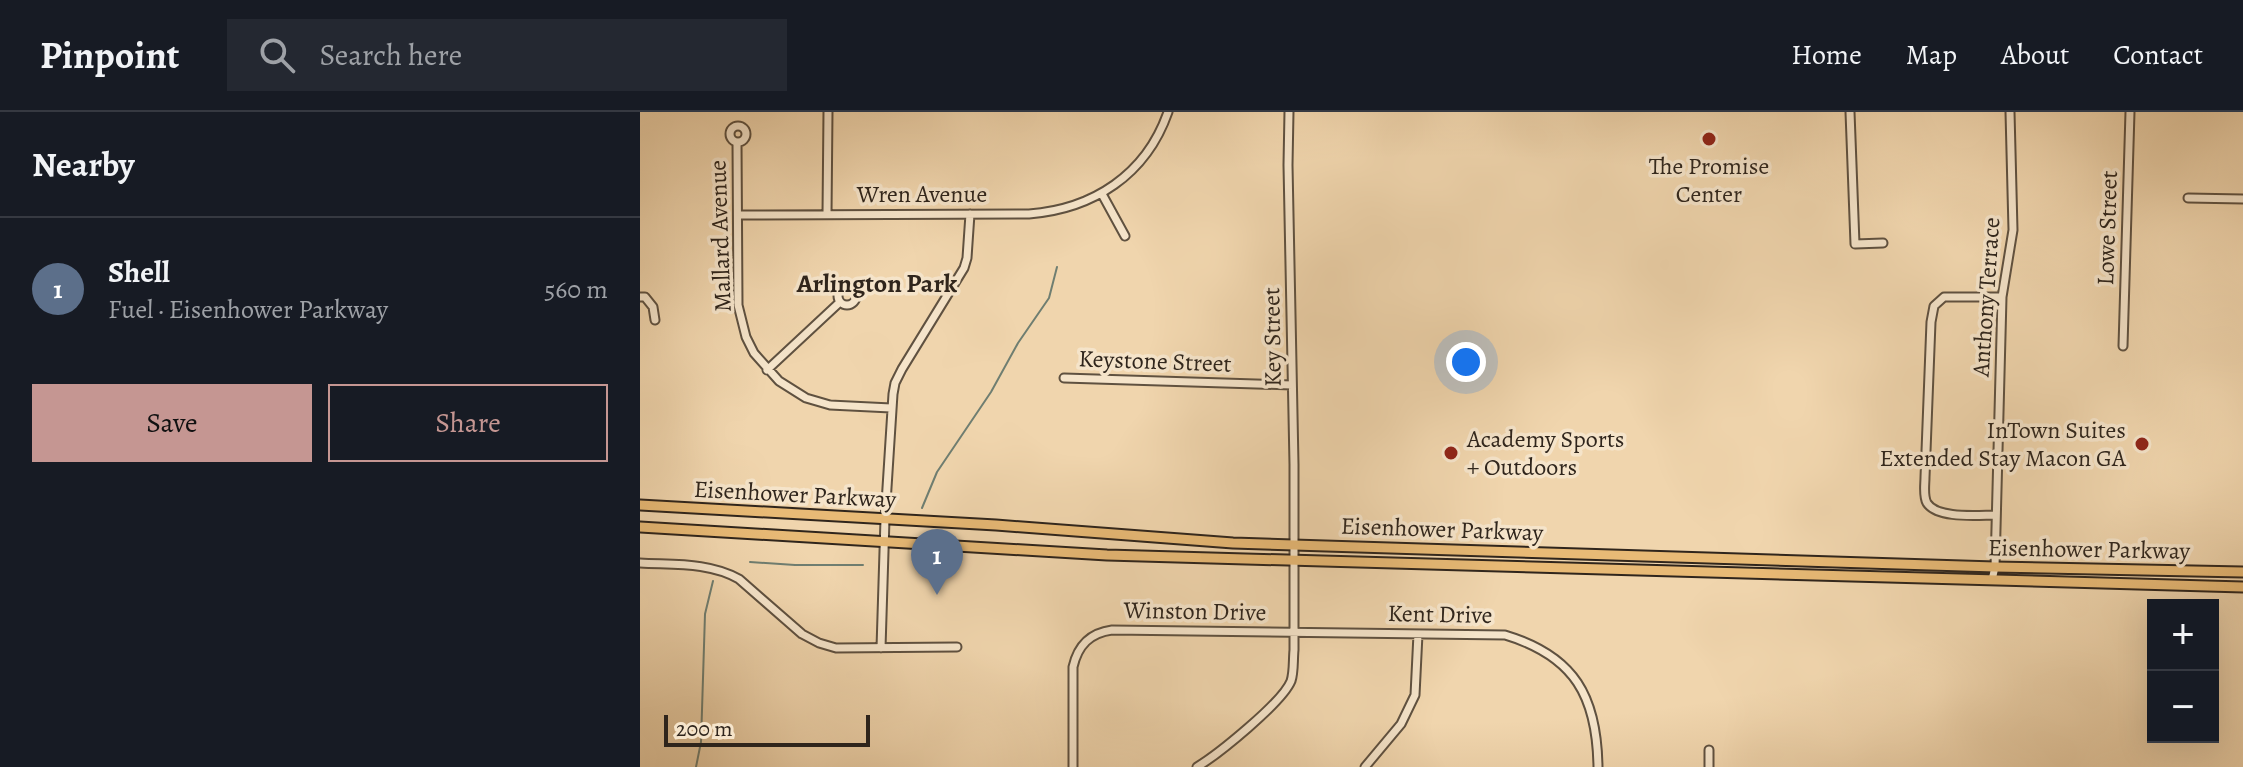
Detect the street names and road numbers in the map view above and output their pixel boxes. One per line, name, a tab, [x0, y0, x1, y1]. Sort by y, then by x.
street label: Mallard Avenue	[701, 159, 739, 313]
street label: Lowe Street	[2089, 170, 2125, 286]
street label: Wren Avenue	[856, 178, 987, 210]
street label: Anthony Terrace	[1964, 216, 2008, 379]
street label: Key Street	[1255, 287, 1289, 387]
street label: Keystone Street	[1078, 342, 1232, 380]
street label: Eisenhower Parkway	[693, 473, 897, 515]
street label: Eisenhower Parkway	[1340, 509, 1544, 549]
street label: Eisenhower Parkway	[1988, 531, 2191, 567]
street label: Winston Drive	[1122, 594, 1267, 628]
street label: Kent Drive	[1387, 597, 1493, 631]

